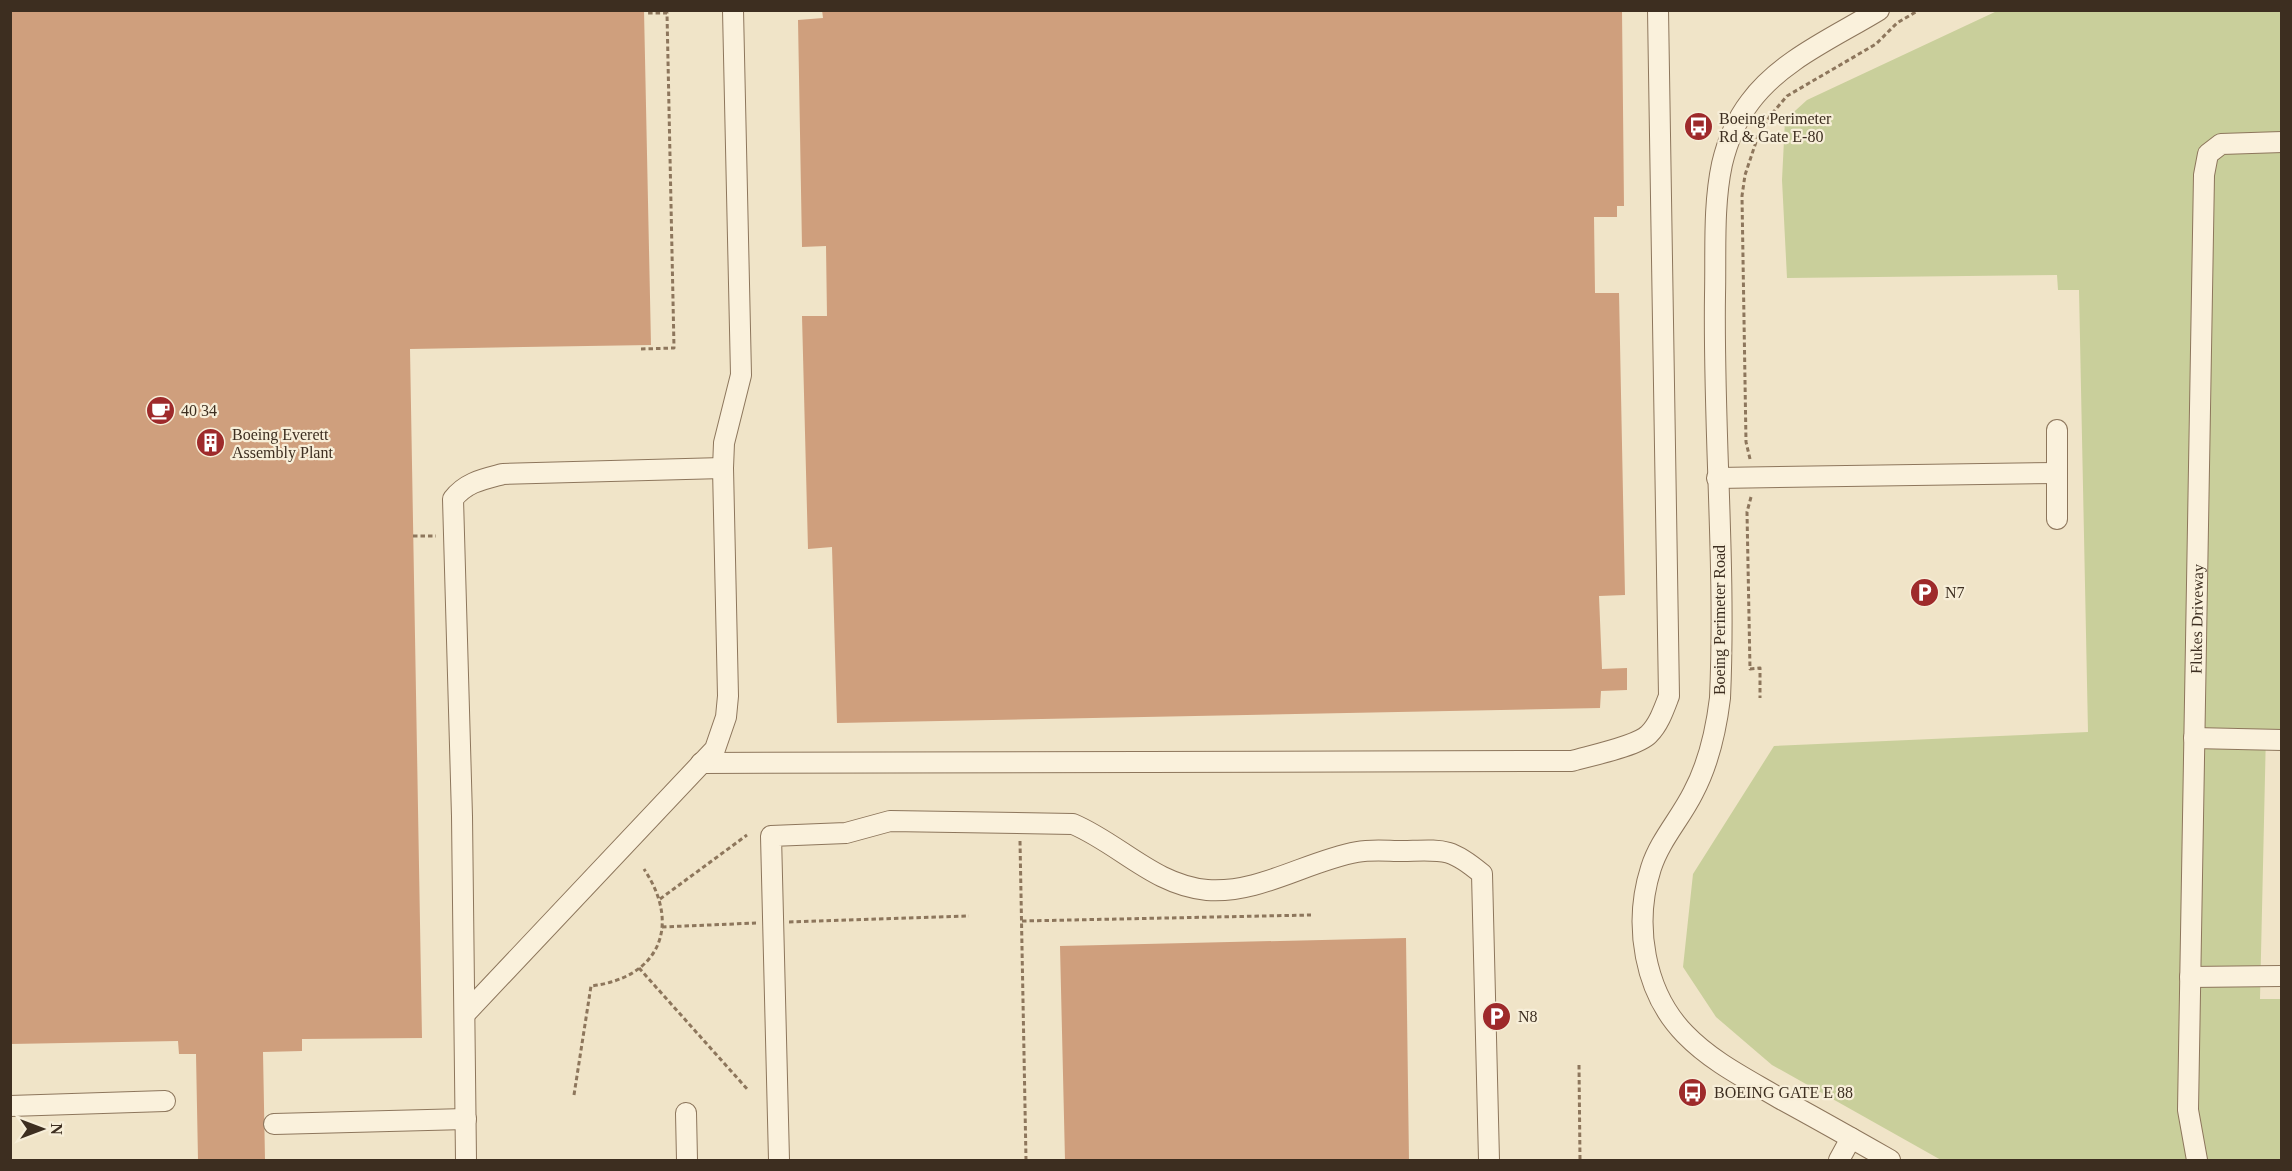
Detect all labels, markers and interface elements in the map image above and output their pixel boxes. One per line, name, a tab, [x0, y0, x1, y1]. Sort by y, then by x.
place label: Boeing Perimeter Rd & Gate E-80	[1719, 110, 1832, 145]
bus stop icon: Boeing Perimeter Rd & Gate E-80	[1682, 111, 1714, 143]
cafe icon: 40 34	[144, 394, 176, 426]
place label: 40 34	[181, 402, 217, 419]
place label: Boeing Everett Assembly Plant	[232, 426, 333, 462]
building icon: Boeing Everett Assembly Plant	[195, 427, 227, 459]
street label: Boeing Perimeter Road	[1711, 545, 1729, 695]
street label: Flukes Driveway	[2187, 564, 2207, 674]
parking icon: N7	[1908, 576, 1940, 608]
place label: N7	[1945, 584, 1965, 601]
parking icon: N8	[1481, 1000, 1513, 1032]
place label: N8	[1518, 1008, 1538, 1025]
bus stop icon: BOEING GATE E 88	[1677, 1076, 1709, 1108]
place label: BOEING GATE E 88	[1714, 1084, 1853, 1101]
north arrow	[12, 1099, 72, 1159]
text: N	[48, 1123, 65, 1135]

